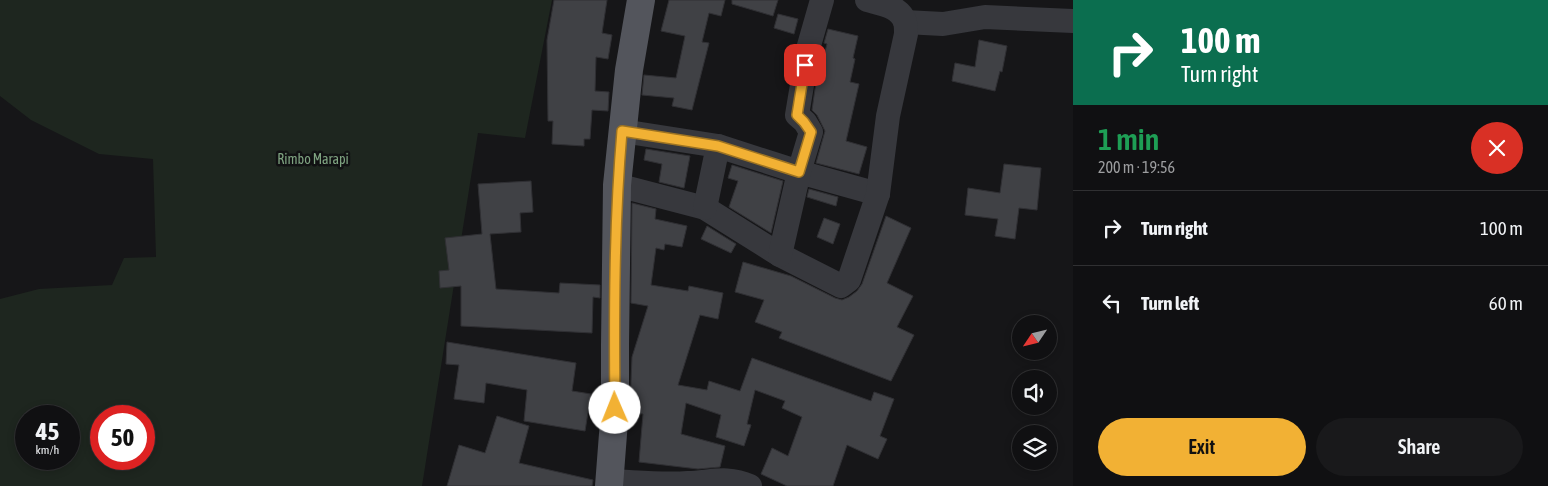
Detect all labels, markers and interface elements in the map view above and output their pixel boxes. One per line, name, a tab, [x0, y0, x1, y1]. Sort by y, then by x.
icon: right	[1098, 20, 1163, 85]
text: 100 m	[1181, 20, 1260, 60]
pin	[784, 44, 826, 86]
icon: arrive	[791, 51, 819, 79]
text: Turn right	[1181, 61, 1258, 87]
text: 1 min	[1098, 122, 1159, 156]
button: close	[1471, 122, 1523, 174]
park label: Rimbo Marapi	[277, 151, 349, 167]
text: 200 m · 19:56	[1098, 158, 1175, 176]
icon: right	[1098, 214, 1126, 242]
text: Turn right	[1141, 217, 1208, 239]
text: 100 m	[1480, 217, 1523, 239]
icon: left	[1098, 289, 1126, 317]
text: Turn left	[1141, 292, 1199, 314]
text: 60 m	[1489, 292, 1523, 314]
north arrow	[1012, 315, 1058, 360]
map controls	[1012, 315, 1057, 470]
button: sound	[1012, 370, 1057, 415]
position arrow	[588, 381, 640, 433]
speed limit sign: 50	[90, 405, 155, 470]
text: 45	[36, 417, 59, 445]
button: Exit	[1098, 418, 1306, 476]
button: Share	[1316, 418, 1523, 476]
button: layers	[1012, 425, 1057, 470]
text: km/h	[36, 443, 59, 457]

